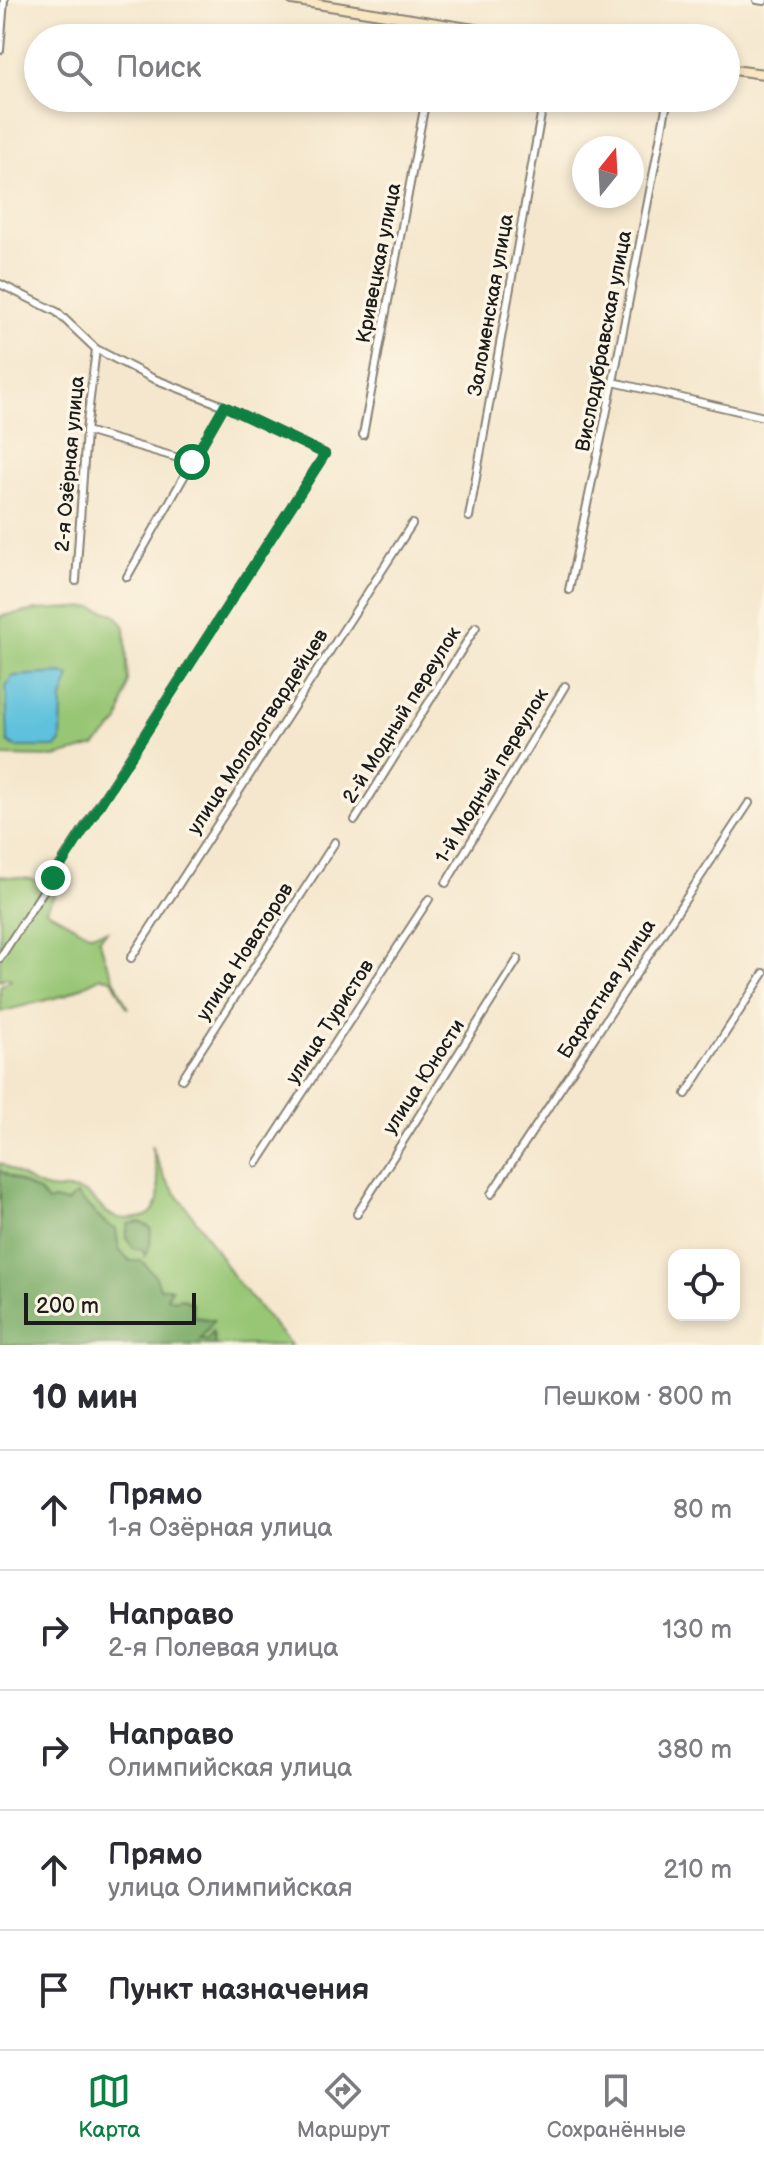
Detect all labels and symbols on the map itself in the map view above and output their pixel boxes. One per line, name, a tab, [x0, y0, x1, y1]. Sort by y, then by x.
north arrow	[572, 136, 644, 208]
street label: Кривецкая улица	[352, 181, 406, 345]
street label: Заломенская улица	[463, 212, 519, 398]
street label: Вислодубравская улица	[571, 228, 637, 454]
street label: 2-я Озёрная улица	[50, 375, 90, 553]
route start	[174, 444, 210, 480]
street label: 2-й Модный переулок	[338, 622, 466, 808]
street label: улица Молодогвардейцев	[182, 624, 334, 839]
street label: 1-й Модный переулок	[430, 684, 554, 868]
route end	[35, 860, 71, 896]
street label: улица Новаторов	[191, 878, 299, 1026]
street label: Бархатная улица	[553, 915, 661, 1063]
street label: улица Туристов	[281, 955, 379, 1089]
street label: улица Юности	[378, 1015, 470, 1139]
scale bar	[24, 1289, 196, 1325]

